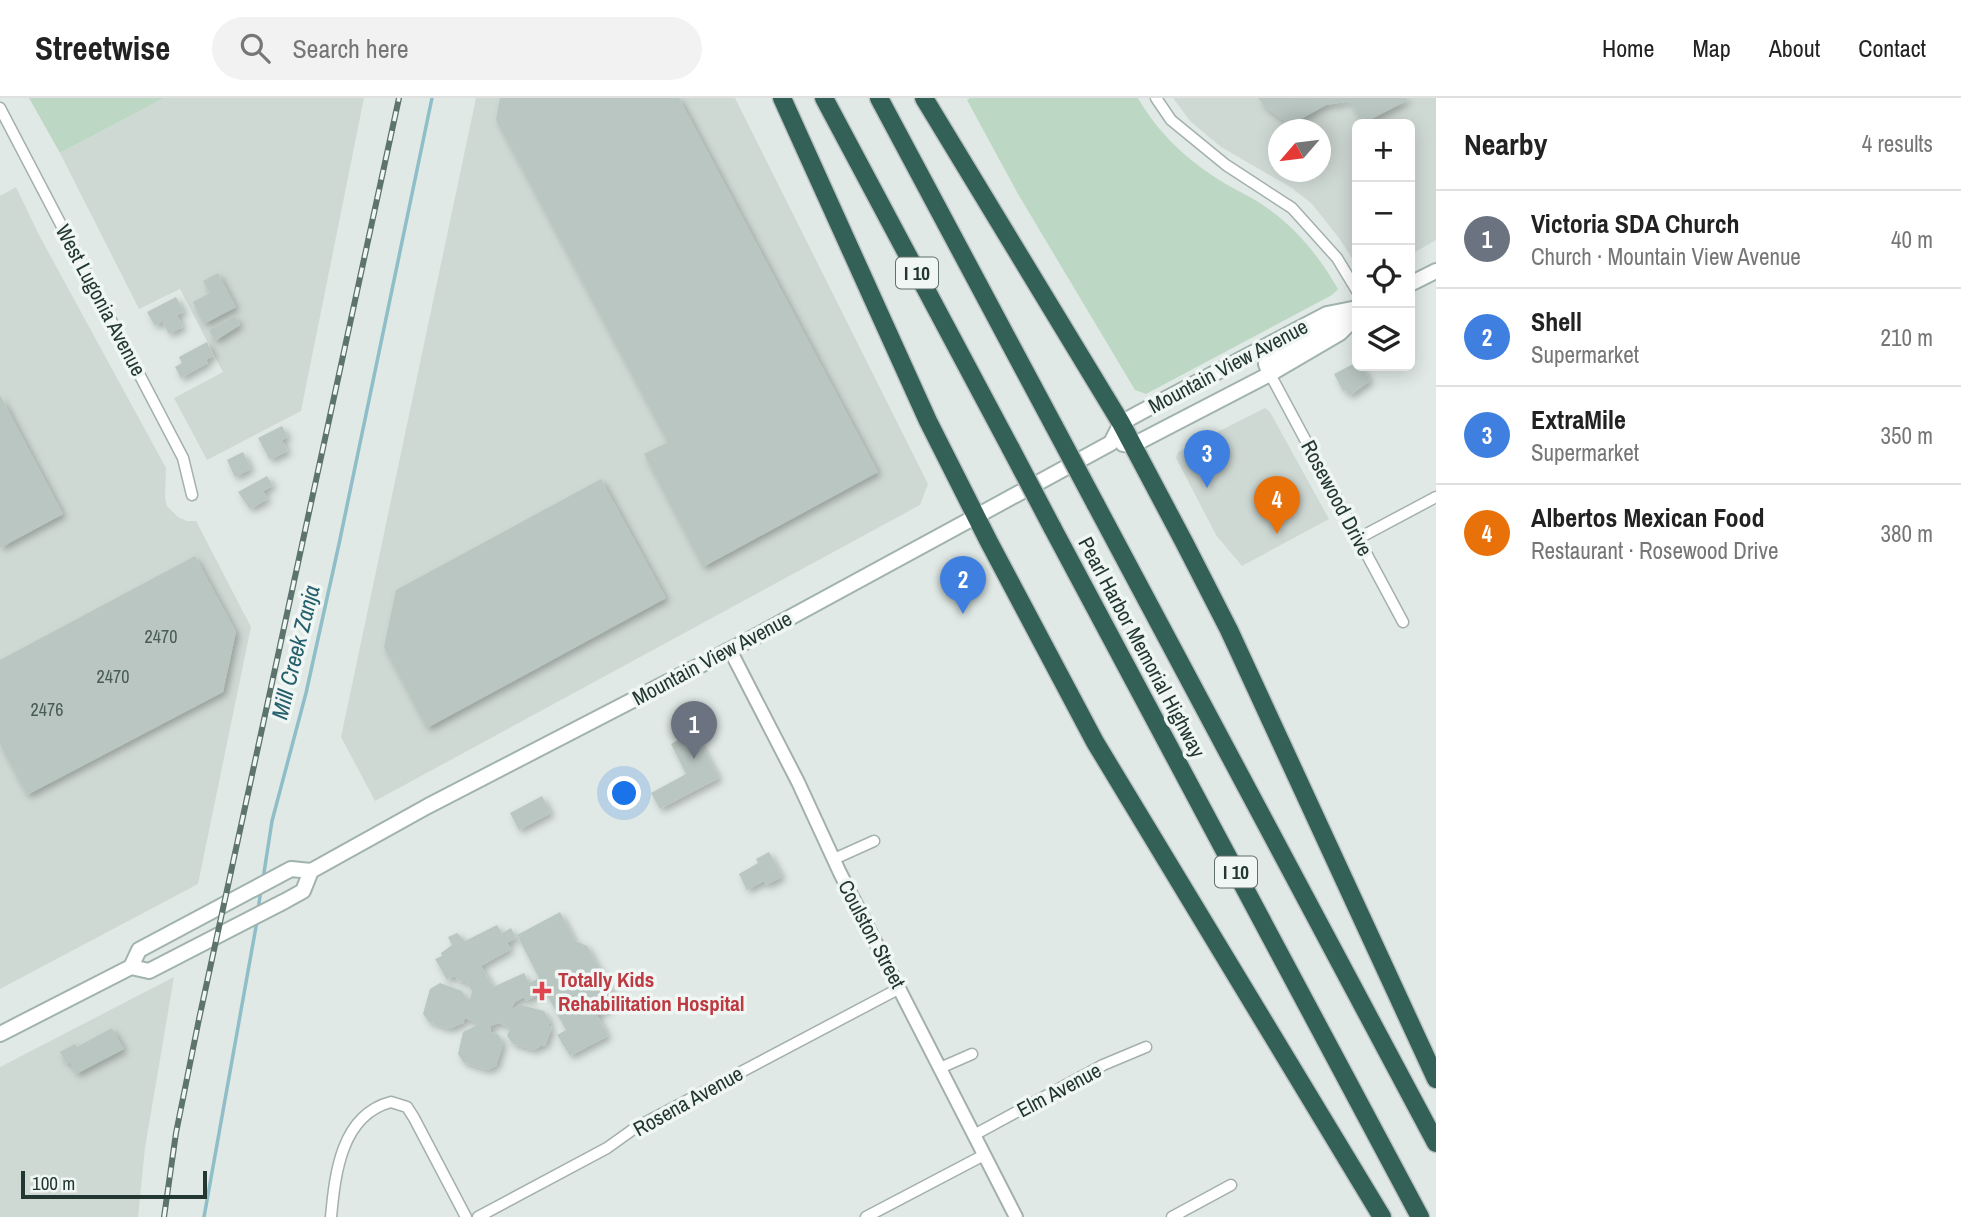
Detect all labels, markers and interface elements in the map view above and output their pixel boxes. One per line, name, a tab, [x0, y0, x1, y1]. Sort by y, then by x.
search box	[212, 17, 702, 80]
text: Streetwise	[35, 26, 170, 70]
icon: search	[236, 29, 274, 67]
text: Search here	[292, 31, 409, 66]
text: Home	[1602, 32, 1654, 64]
text: Map	[1692, 32, 1731, 64]
text: About	[1769, 32, 1820, 64]
text: Contact	[1858, 32, 1926, 64]
north arrow	[1268, 119, 1331, 182]
map controls	[1352, 119, 1415, 371]
button: +	[1352, 119, 1415, 182]
text: Nearby	[1464, 124, 1547, 164]
text: 4 results	[1862, 128, 1933, 159]
button: −	[1352, 182, 1415, 245]
text: Victoria SDA Church	[1531, 206, 1740, 241]
street label: West Lugonia Avenue	[49, 219, 153, 381]
text: 1	[1482, 224, 1492, 255]
text: 40 m	[1891, 224, 1933, 255]
text: Church · Mountain View Avenue	[1531, 241, 1801, 272]
button: locate	[1352, 245, 1415, 308]
road number: I 10	[896, 258, 938, 288]
text: Shell	[1531, 304, 1582, 339]
button: layers	[1352, 308, 1415, 371]
street label: Mountain View Avenue	[1143, 312, 1313, 420]
text: 2	[1482, 322, 1492, 353]
text: 210 m	[1881, 322, 1933, 353]
text: Supermarket	[1531, 339, 1639, 370]
text: ExtraMile	[1531, 402, 1626, 437]
text: 3	[1482, 420, 1492, 451]
text: 350 m	[1881, 420, 1933, 451]
pin: 3	[1184, 430, 1230, 488]
street label: Rosewood Drive	[1294, 435, 1380, 561]
text: Supermarket	[1531, 437, 1639, 468]
pin: 4	[1254, 476, 1300, 534]
text: Albertos Mexican Food	[1531, 500, 1765, 535]
text: 4	[1482, 518, 1492, 549]
text: 380 m	[1881, 518, 1933, 549]
street label: Pearl Harbor Memorial Highway	[1071, 532, 1213, 763]
text: Restaurant · Rosewood Drive	[1531, 535, 1778, 566]
pin: 2	[940, 556, 986, 614]
water label: Mill Creek Zanja	[263, 582, 327, 722]
street label: Mountain View Avenue	[627, 604, 797, 712]
house number: 2470	[145, 624, 177, 649]
house number: 2470	[97, 664, 129, 689]
house number: 2476	[31, 697, 63, 722]
pin: 1	[671, 701, 717, 759]
your location	[607, 776, 641, 810]
road number: I 10	[1215, 856, 1257, 888]
street label: Coulston Street	[831, 875, 913, 993]
place label: Totally Kids Rehabilitation Hospital	[558, 965, 745, 1018]
marker: Totally Kids Rehabilitation Hospital	[532, 981, 552, 1001]
street label: Elm Avenue	[1012, 1056, 1106, 1124]
street label: Rosena Avenue	[628, 1059, 748, 1143]
scale bar	[21, 1168, 206, 1200]
text: 100 m	[32, 1170, 75, 1196]

